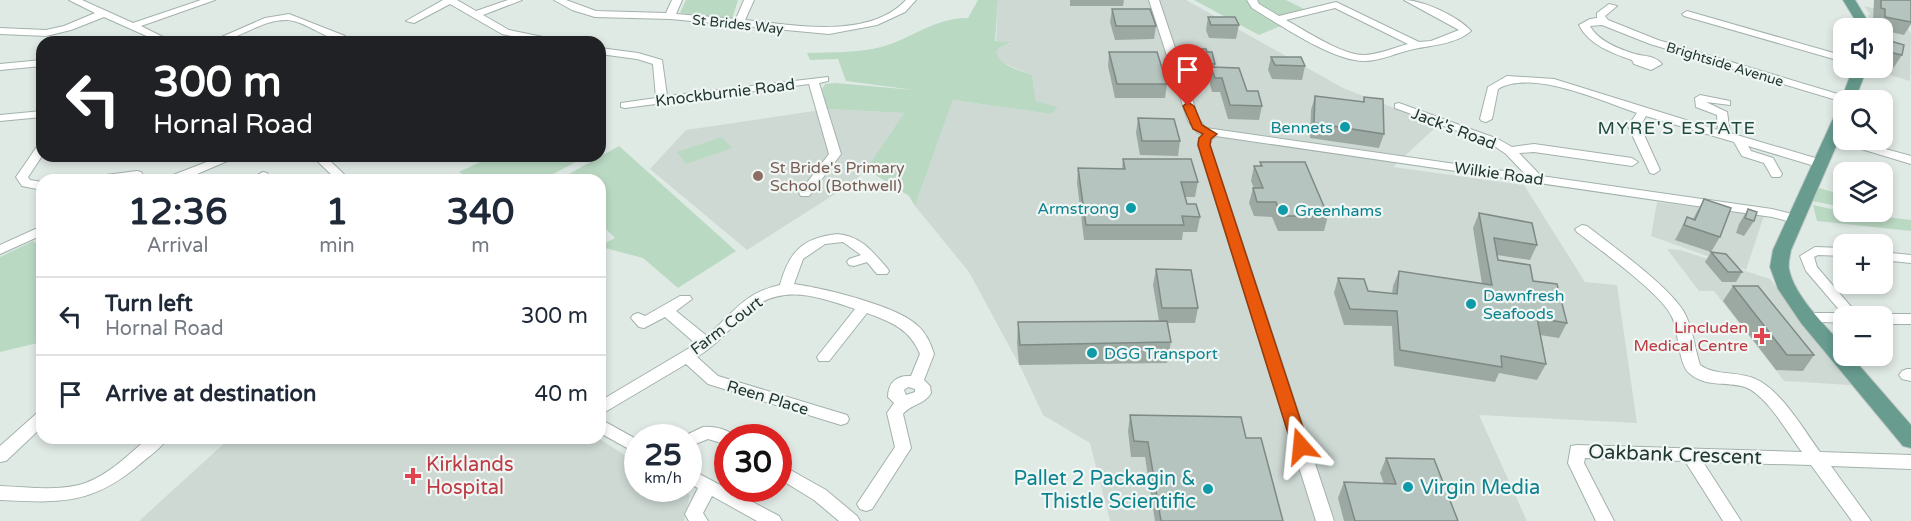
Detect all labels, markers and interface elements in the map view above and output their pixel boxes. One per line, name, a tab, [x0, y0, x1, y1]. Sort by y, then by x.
street label: St Brides Way	[691, 11, 785, 38]
map controls	[1833, 18, 1893, 366]
button: sound	[1833, 18, 1893, 78]
street label: Brightside Avenue	[1664, 39, 1786, 90]
pin	[1162, 44, 1213, 106]
icon: arrive	[1171, 53, 1204, 86]
text: 300 m	[153, 57, 282, 108]
icon: left	[54, 60, 132, 138]
street label: Knockburnie Road	[654, 75, 796, 111]
button: search	[1833, 90, 1893, 150]
street label: Jack's Road	[1408, 104, 1499, 154]
text: Hornal Road	[153, 108, 313, 141]
district label: MYRE'S ESTATE	[1598, 117, 1756, 139]
place label: Bennets	[1271, 118, 1333, 138]
marker: Bennets	[1338, 120, 1352, 134]
place label: St Bride's Primary School (Bothwell)	[770, 158, 905, 196]
street label: Wilkie Road	[1453, 158, 1545, 190]
button: layers	[1833, 162, 1893, 222]
marker: St Bride's Primary School (Bothwell)	[751, 169, 765, 183]
text: 12:36	[128, 191, 228, 234]
text: 1	[326, 191, 348, 234]
text: 340	[446, 191, 514, 234]
place label: Armstrong	[1037, 199, 1119, 219]
marker: Armstrong	[1124, 201, 1138, 215]
place label: Greenhams	[1295, 201, 1382, 221]
marker: Greenhams	[1276, 203, 1290, 217]
text: Arrival	[147, 234, 209, 258]
text: min	[319, 234, 355, 258]
text: m	[471, 234, 490, 258]
button: +	[1833, 234, 1893, 294]
place label: Dawnfresh Seafoods	[1483, 286, 1564, 324]
text: Turn left	[105, 291, 193, 317]
street label: Farm Court	[687, 292, 767, 359]
marker: Dawnfresh Seafoods	[1464, 297, 1478, 311]
icon: left	[54, 300, 87, 333]
text: 300 m	[521, 303, 588, 329]
button: −	[1833, 306, 1893, 366]
text: Hornal Road	[105, 317, 224, 341]
place label: Lincluden Medical Centre	[1633, 318, 1748, 356]
marker: Lincluden Medical Centre	[1753, 327, 1771, 345]
place label: DGG Transport	[1104, 344, 1218, 364]
marker: DGG Transport	[1085, 346, 1099, 360]
street label: Reen Place	[724, 376, 811, 420]
icon: arrive	[54, 378, 87, 411]
text: Arrive at destination	[105, 381, 316, 407]
text: 40 m	[534, 381, 588, 407]
position arrow	[1269, 414, 1333, 478]
speed limit sign: 30	[714, 424, 792, 502]
text: 25	[644, 437, 682, 474]
street label: Oakbank Crescent	[1588, 440, 1763, 470]
place label: Kirklands Hospital	[426, 453, 514, 500]
marker: Kirklands Hospital	[404, 467, 422, 485]
place label: Pallet 2 Packagin & Thistle Scientific	[1014, 467, 1196, 514]
text: km/h	[644, 469, 682, 487]
place label: Virgin Media	[1420, 476, 1540, 500]
marker: Virgin Media	[1401, 480, 1415, 494]
marker: Pallet 2 Packagin & Thistle Scientific	[1201, 482, 1215, 496]

